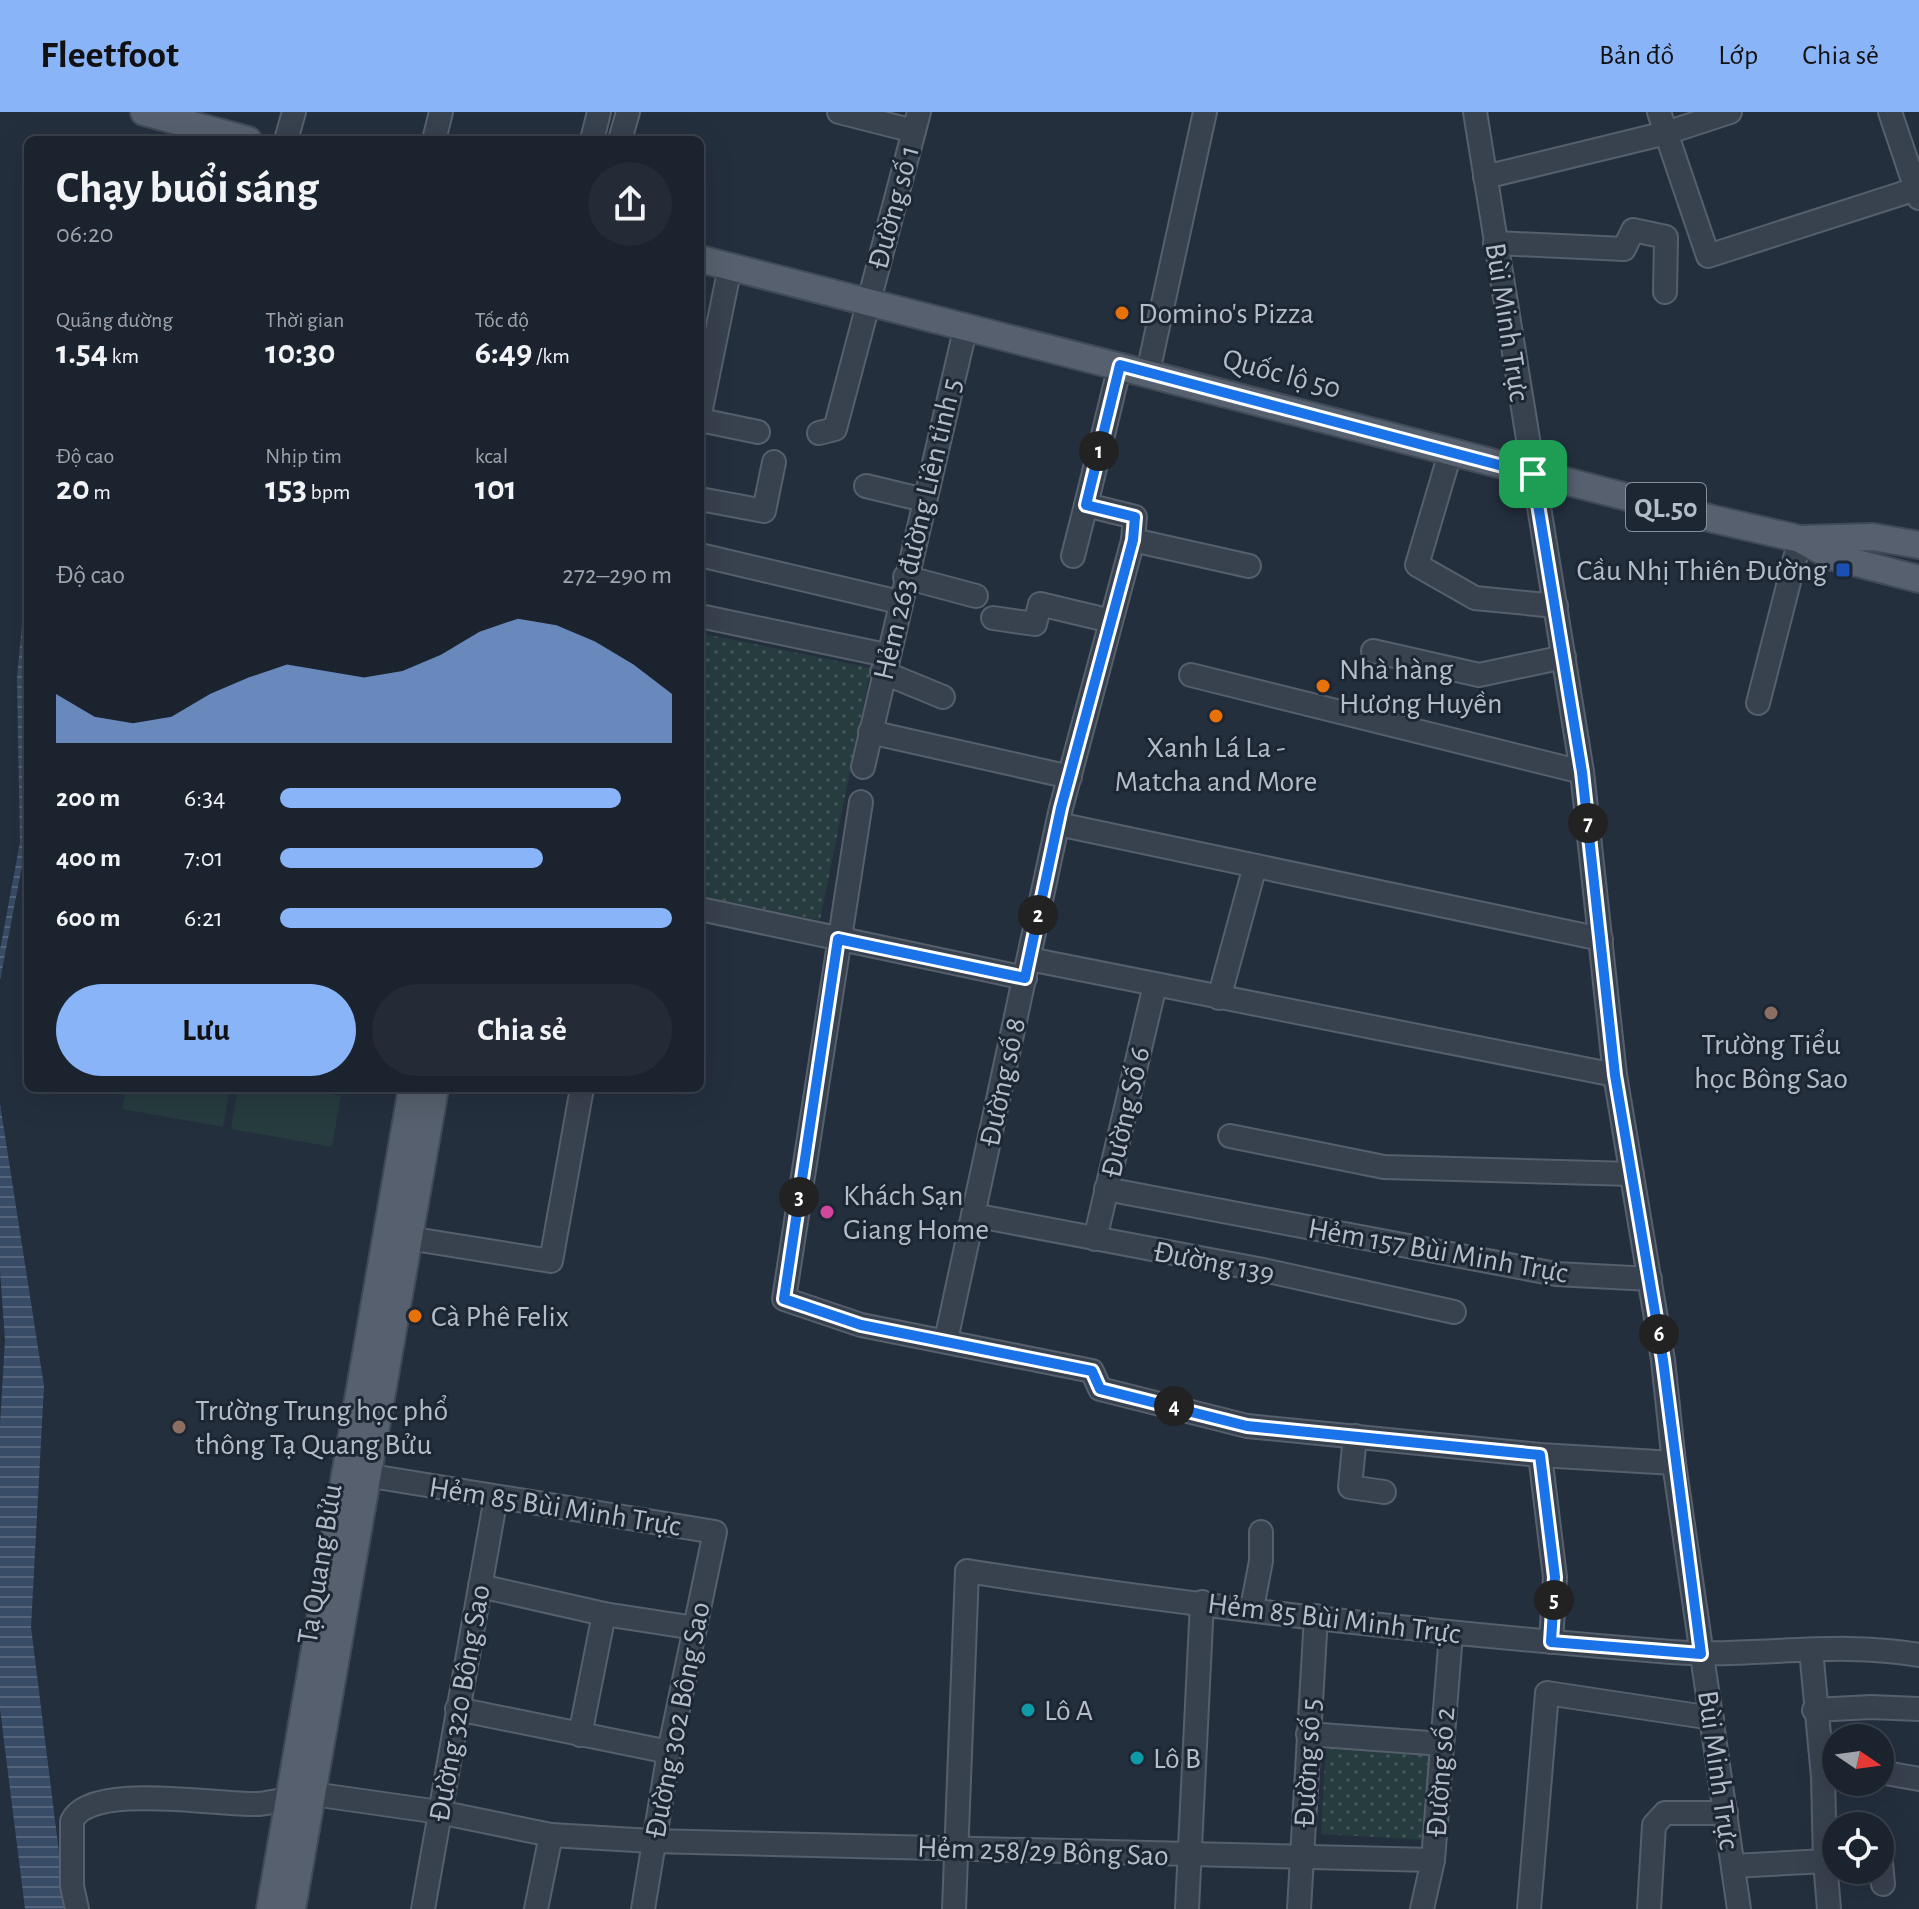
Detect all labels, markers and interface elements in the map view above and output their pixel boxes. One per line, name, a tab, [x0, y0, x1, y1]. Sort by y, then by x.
text: Fleetfoot	[40, 37, 179, 75]
text: Bản đồ	[1599, 42, 1674, 70]
text: Lớp	[1718, 42, 1758, 70]
text: Chia sẻ	[1802, 42, 1879, 70]
street label: Đường số 1	[863, 142, 925, 272]
button: share	[588, 162, 672, 246]
text: Chạy buổi sáng	[56, 167, 318, 211]
text: 06:20	[56, 221, 113, 247]
street label: Bùi Minh Trực	[1480, 241, 1534, 404]
place label: Domino's Pizza	[1138, 299, 1314, 329]
marker: Domino's Pizza	[1113, 304, 1131, 322]
text: Quãng đường	[56, 309, 173, 331]
text: Thời gian	[265, 309, 344, 331]
text: Tốc độ	[475, 309, 529, 331]
text: 1.54	[56, 336, 108, 370]
text: 10:30	[265, 336, 335, 370]
text: 6:49	[475, 336, 532, 370]
street label: Quốc lộ 50	[1219, 344, 1344, 404]
text: km	[108, 345, 139, 367]
text: /km	[532, 345, 570, 367]
street label: Hẻm 263 đường Liên tỉnh 5	[869, 375, 967, 683]
pin: 1	[1079, 431, 1119, 471]
text: 1	[1095, 440, 1103, 462]
pin	[1499, 440, 1567, 508]
text: Độ cao	[56, 445, 114, 467]
text: Nhịp tim	[265, 445, 342, 467]
text: kcal	[475, 445, 508, 467]
icon: arrive	[1511, 452, 1555, 496]
text: 20	[56, 472, 90, 506]
text: 153	[265, 472, 307, 506]
text: 101	[475, 472, 517, 506]
text: m	[90, 481, 111, 503]
text: bpm	[307, 481, 350, 503]
road number: QL.50	[1626, 483, 1706, 531]
place label: Cầu Nhị Thiên Đường	[1577, 556, 1827, 586]
marker: Cầu Nhị Thiên Đường	[1834, 561, 1852, 579]
text: Độ cao	[56, 562, 125, 588]
text: 272–290 m	[562, 562, 672, 588]
place label: Nhà hàng Hương Huyền	[1339, 655, 1503, 719]
marker: Nhà hàng Hương Huyền	[1314, 677, 1332, 695]
marker: Xanh Lá La - Matcha and More	[1207, 707, 1225, 725]
place label: Xanh Lá La - Matcha and More	[1115, 733, 1317, 797]
text: 200 m	[56, 785, 120, 811]
text: 6:34	[184, 785, 225, 811]
pin: 7	[1568, 803, 1608, 843]
text: 7	[1583, 812, 1593, 834]
text: 400 m	[56, 845, 121, 871]
text: 7:01	[184, 845, 223, 871]
pin: 2	[1018, 895, 1058, 935]
text: 2	[1033, 904, 1043, 926]
text: 600 m	[56, 905, 121, 931]
text: 6:21	[184, 905, 223, 931]
button: Lưu	[56, 984, 356, 1076]
button: Chia sẻ	[372, 984, 672, 1076]
marker: Trường Tiểu học Bông Sao	[1762, 1004, 1780, 1022]
street label: Đường số 8	[975, 1015, 1031, 1149]
place label: Trường Tiểu học Bông Sao	[1694, 1028, 1848, 1094]
street label: Đường Số 6	[1096, 1044, 1156, 1181]
pin: 3	[779, 1177, 819, 1217]
place label: Khách Sạn Giang Home	[843, 1181, 989, 1245]
text: 3	[794, 1186, 804, 1208]
marker: Khách Sạn Giang Home	[818, 1203, 836, 1221]
street label: Hẻm 157 Bùi Minh Trực	[1306, 1213, 1570, 1289]
street label: Đường 139	[1151, 1237, 1277, 1289]
place label: Cà Phê Felix	[431, 1302, 569, 1332]
marker: Cà Phê Felix	[406, 1307, 424, 1325]
pin: 6	[1639, 1314, 1679, 1354]
text: 6	[1654, 1323, 1664, 1345]
pin: 4	[1154, 1386, 1194, 1426]
place label: Trường Trung học phổ thông Tạ Quang Bửu	[195, 1394, 448, 1460]
text: 4	[1168, 1395, 1180, 1417]
marker: Trường Trung học phổ thông Tạ Quang Bửu	[170, 1418, 188, 1436]
street label: Hẻm 85 Bùi Minh Trực	[427, 1472, 683, 1542]
street label: Tạ Quang Bửu	[292, 1482, 347, 1647]
pin: 5	[1534, 1580, 1574, 1620]
street label: Đường 320 Bông Sao	[424, 1582, 496, 1824]
street label: Hẻm 85 Bùi Minh Trực	[1206, 1589, 1462, 1649]
text: 5	[1549, 1589, 1559, 1611]
street label: Đường 302 Bông Sao	[640, 1599, 716, 1841]
street label: Bùi Minh Trực	[1692, 1689, 1744, 1852]
place label: Lô A	[1044, 1696, 1093, 1726]
street label: Đường số 5	[1290, 1698, 1326, 1828]
marker: Lô A	[1019, 1701, 1037, 1719]
street label: Đường số 2	[1421, 1706, 1461, 1838]
north arrow	[1822, 1724, 1894, 1796]
map controls	[1822, 1724, 1894, 1884]
place label: Lô B	[1153, 1744, 1201, 1774]
marker: Lô B	[1128, 1749, 1146, 1767]
button: locate	[1822, 1812, 1894, 1884]
street label: Hẻm 258/29 Bông Sao	[917, 1833, 1169, 1871]

